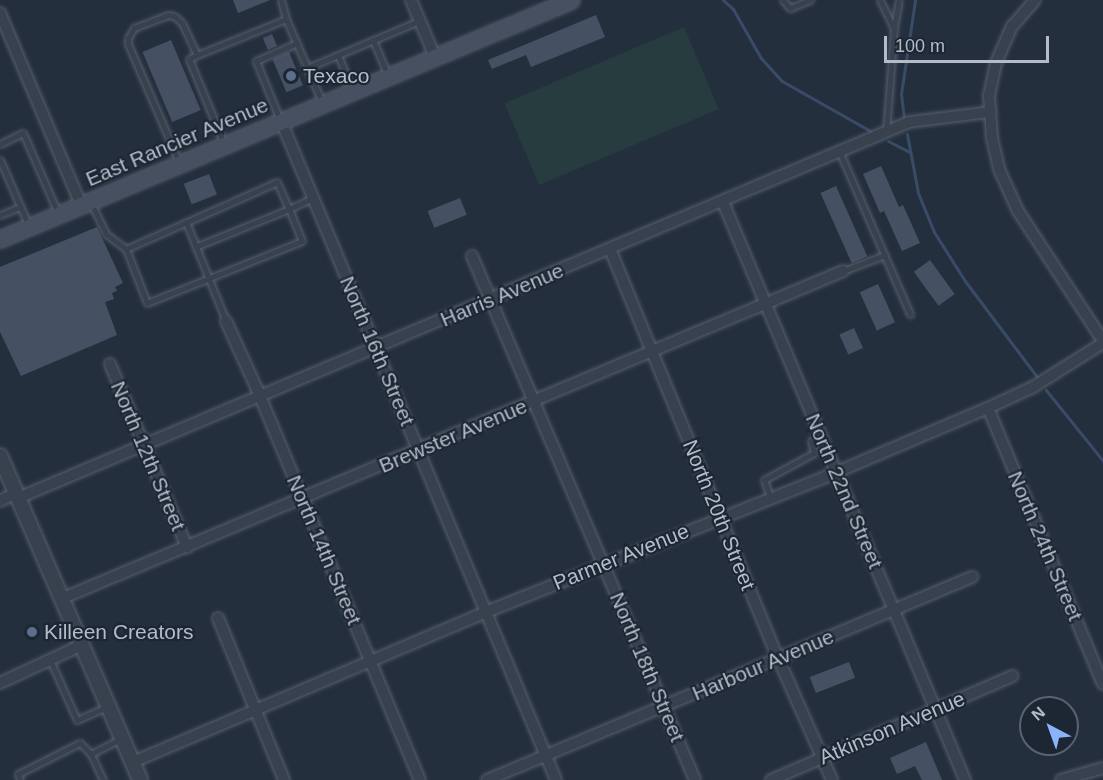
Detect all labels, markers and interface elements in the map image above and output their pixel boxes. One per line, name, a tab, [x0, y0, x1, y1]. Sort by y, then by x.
scale bar	[887, 24, 1052, 62]
text: 100 m	[895, 36, 945, 56]
place label: Texaco	[303, 63, 370, 89]
marker: Texaco	[284, 69, 298, 83]
street label: East Rancier Avenue	[81, 92, 273, 192]
street label: Harris Avenue	[436, 257, 568, 333]
street label: North 16th Street	[334, 272, 420, 430]
street label: North 12th Street	[105, 377, 191, 535]
street label: Brewster Avenue	[375, 393, 531, 479]
street label: North 22nd Street	[800, 410, 888, 572]
street label: North 20th Street	[677, 436, 761, 594]
street label: North 24th Street	[1002, 467, 1088, 625]
street label: North 14th Street	[281, 471, 367, 629]
street label: Parmer Avenue	[549, 518, 693, 596]
street label: North 18th Street	[604, 588, 690, 746]
place label: Killeen Creators	[44, 619, 193, 645]
street label: Harbour Avenue	[688, 624, 838, 706]
marker: Killeen Creators	[25, 625, 39, 639]
street label: Atkinson Avenue	[815, 686, 969, 770]
north arrow	[1019, 696, 1079, 756]
text: N	[1028, 703, 1048, 724]

